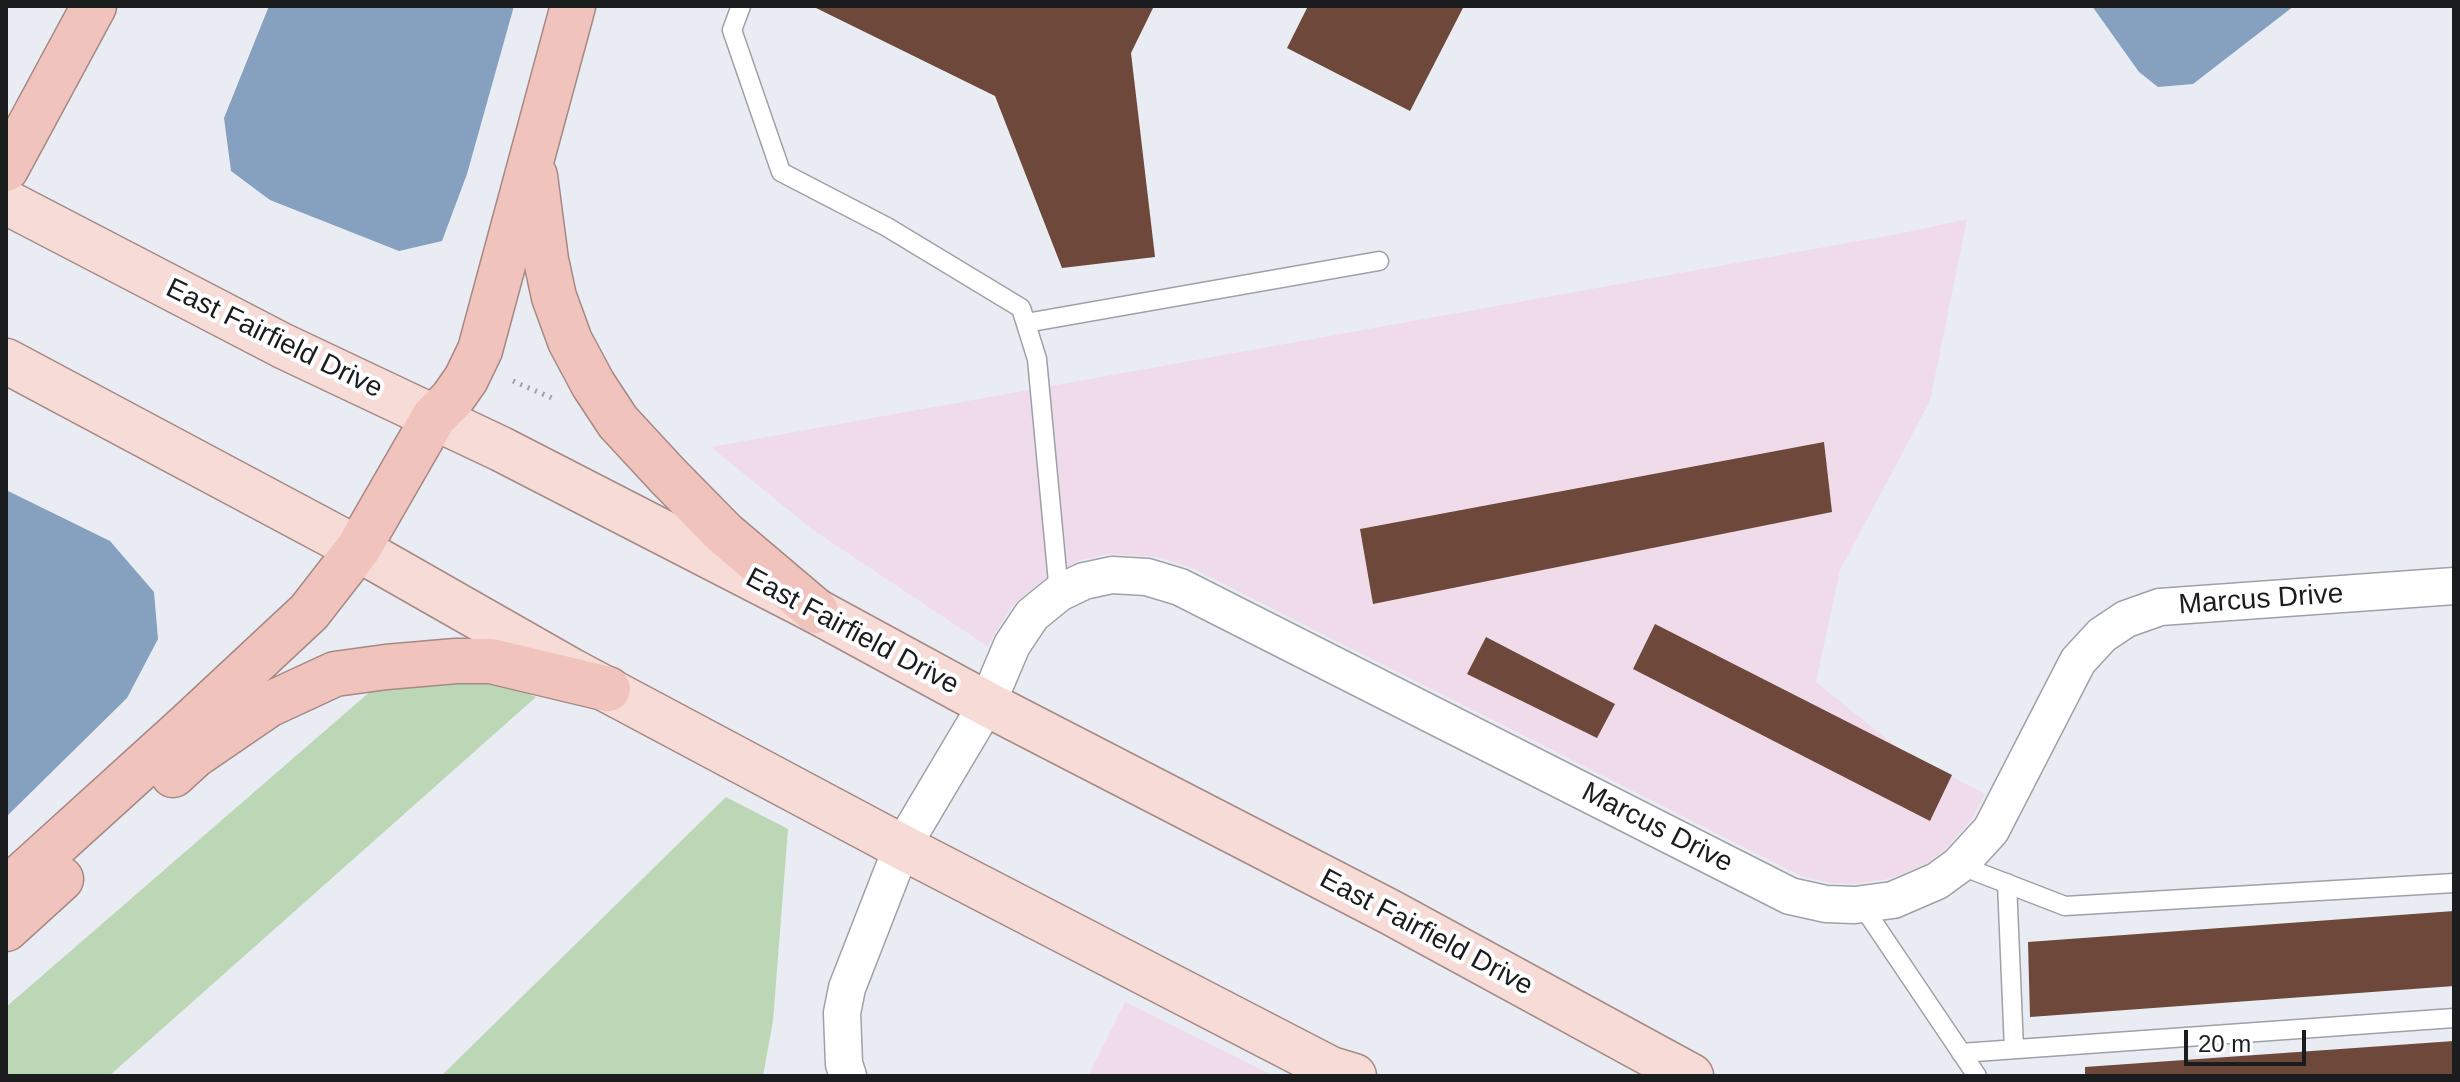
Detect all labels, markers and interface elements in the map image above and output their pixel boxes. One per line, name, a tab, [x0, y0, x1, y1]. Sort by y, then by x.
street label: East Fairfield Drive	[160, 272, 388, 406]
street label: East Fairfield Drive	[740, 562, 964, 702]
street label: Marcus Drive	[2178, 577, 2344, 623]
street label: Marcus Drive	[1576, 776, 1738, 880]
street label: East Fairfield Drive	[1314, 863, 1538, 1003]
scale bar	[2188, 1014, 2310, 1064]
text: 20 m	[2198, 1030, 2251, 1057]

